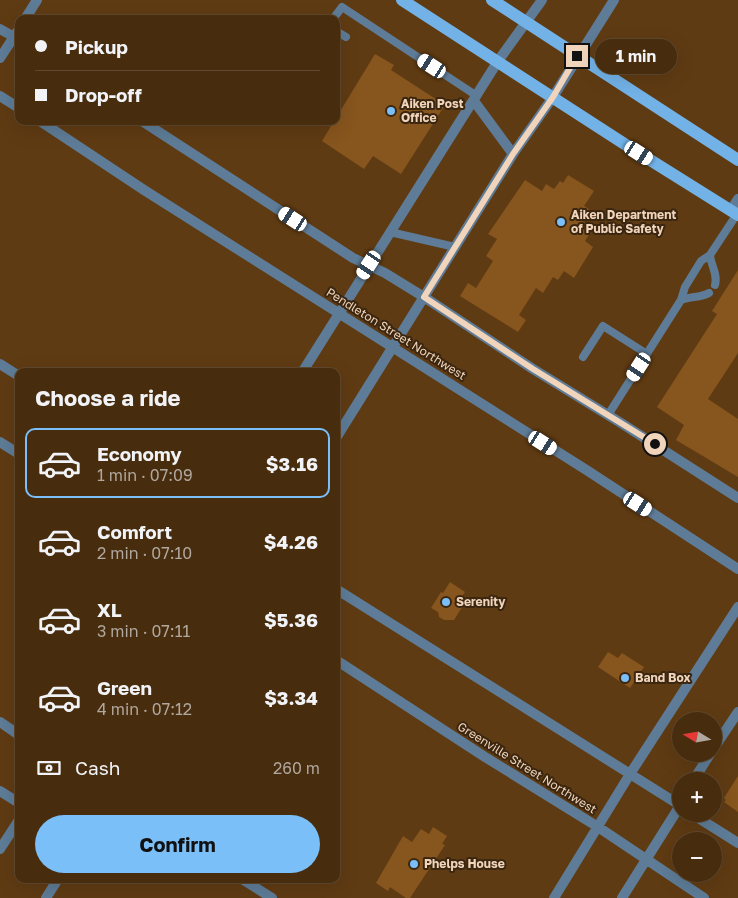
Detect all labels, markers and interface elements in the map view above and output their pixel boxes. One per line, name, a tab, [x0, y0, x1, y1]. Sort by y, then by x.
text: Pickup	[65, 35, 128, 58]
callout: 1 min	[594, 38, 677, 74]
route end	[566, 45, 588, 67]
text: 1 min	[616, 46, 656, 66]
car	[415, 52, 448, 80]
text: Drop-off	[65, 83, 142, 106]
place label: Aiken Post Office	[401, 96, 464, 125]
marker: Aiken Post Office	[385, 105, 397, 117]
car	[622, 139, 655, 167]
car	[276, 205, 309, 233]
place label: Aiken Department of Public Safety	[571, 207, 676, 236]
marker: Aiken Department of Public Safety	[555, 216, 567, 228]
car	[354, 248, 383, 282]
street label: Pendleton Street Northwest	[324, 284, 469, 383]
car	[624, 350, 653, 384]
text: Choose a ride	[35, 384, 181, 411]
car	[526, 429, 559, 457]
route start	[644, 433, 666, 455]
icon: car	[37, 441, 82, 486]
text: Economy	[97, 442, 182, 465]
text: $3.16	[266, 452, 318, 475]
text: 1 min · 07:09	[97, 465, 193, 485]
car	[621, 490, 654, 518]
icon: car	[37, 519, 82, 564]
text: Comfort	[97, 520, 172, 543]
text: $4.26	[264, 530, 318, 553]
text: 2 min · 07:10	[97, 543, 192, 563]
place label: Serenity	[456, 594, 506, 609]
marker: Serenity	[440, 596, 452, 608]
icon: car	[37, 597, 82, 642]
text: XL	[97, 598, 122, 621]
text: $5.36	[264, 608, 318, 631]
text: 3 min · 07:11	[97, 621, 190, 641]
place label: Band Box	[635, 670, 690, 685]
marker: Band Box	[619, 672, 631, 684]
icon: car	[37, 675, 82, 720]
text: Green	[97, 676, 152, 699]
text: $3.34	[264, 686, 318, 709]
text: 4 min · 07:12	[97, 699, 192, 719]
north arrow	[672, 712, 722, 762]
map controls	[672, 712, 722, 882]
street label: Greenville Street Northwest	[455, 719, 600, 817]
icon: cash	[35, 754, 63, 782]
text: Cash	[75, 756, 120, 779]
text: 260 m	[273, 758, 320, 778]
button: +	[672, 772, 722, 822]
button: Confirm	[35, 815, 320, 873]
button: −	[672, 832, 722, 882]
place label: Phelps House	[424, 856, 505, 871]
marker: Phelps House	[408, 858, 420, 870]

